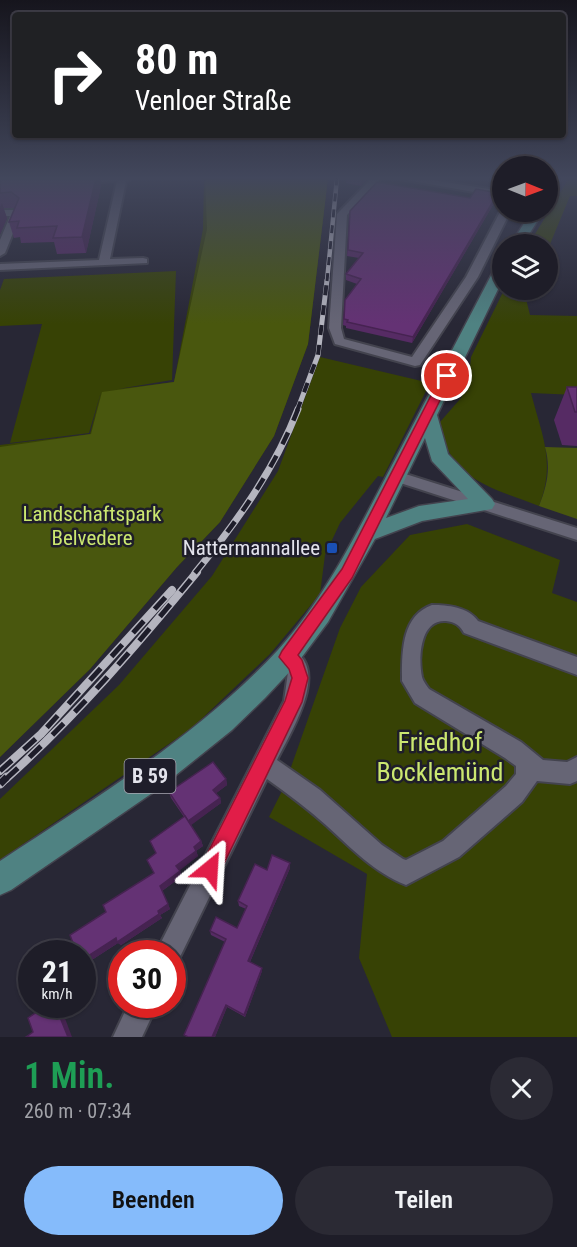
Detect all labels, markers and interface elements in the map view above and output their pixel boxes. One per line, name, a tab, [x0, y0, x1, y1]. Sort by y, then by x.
text: 80 m	[135, 35, 218, 84]
icon: right	[36, 36, 114, 114]
text: Venloer Straße	[135, 85, 292, 117]
north arrow	[492, 156, 558, 222]
map controls	[492, 156, 558, 300]
button: layers	[492, 234, 558, 300]
pin	[421, 350, 472, 401]
icon: arrive	[430, 359, 463, 392]
park label: Landschaftspark Belvedere	[23, 502, 162, 550]
place label: Nattermannallee	[183, 536, 320, 560]
marker: Nattermannallee	[325, 541, 339, 555]
park label: Friedhof Bocklemünd	[377, 727, 503, 787]
road number: B 59	[124, 759, 176, 793]
position arrow	[178, 837, 242, 901]
speed limit sign: 30	[108, 940, 186, 1018]
text: 21	[42, 954, 72, 989]
text: km/h	[42, 985, 72, 1003]
text: 1 Min.	[24, 1055, 114, 1097]
button: close	[490, 1057, 553, 1120]
text: 260 m · 07:34	[24, 1099, 131, 1123]
button: Beenden	[24, 1166, 283, 1235]
button: Teilen	[295, 1166, 553, 1235]

